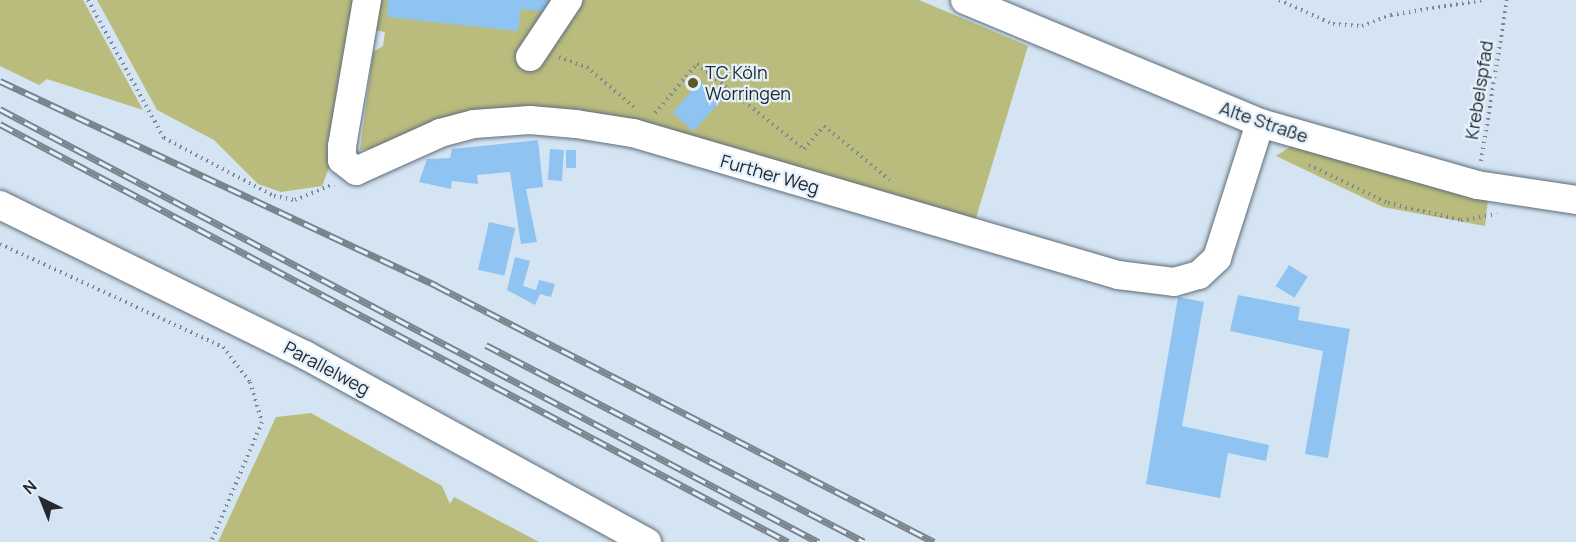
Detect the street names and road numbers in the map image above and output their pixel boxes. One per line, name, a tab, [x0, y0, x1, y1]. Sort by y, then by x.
street label: Krebelspfad	[1461, 39, 1497, 141]
street label: Alte Straße	[1217, 97, 1311, 147]
street label: Further Weg	[718, 150, 822, 198]
street label: Parallelweg	[280, 336, 374, 400]

